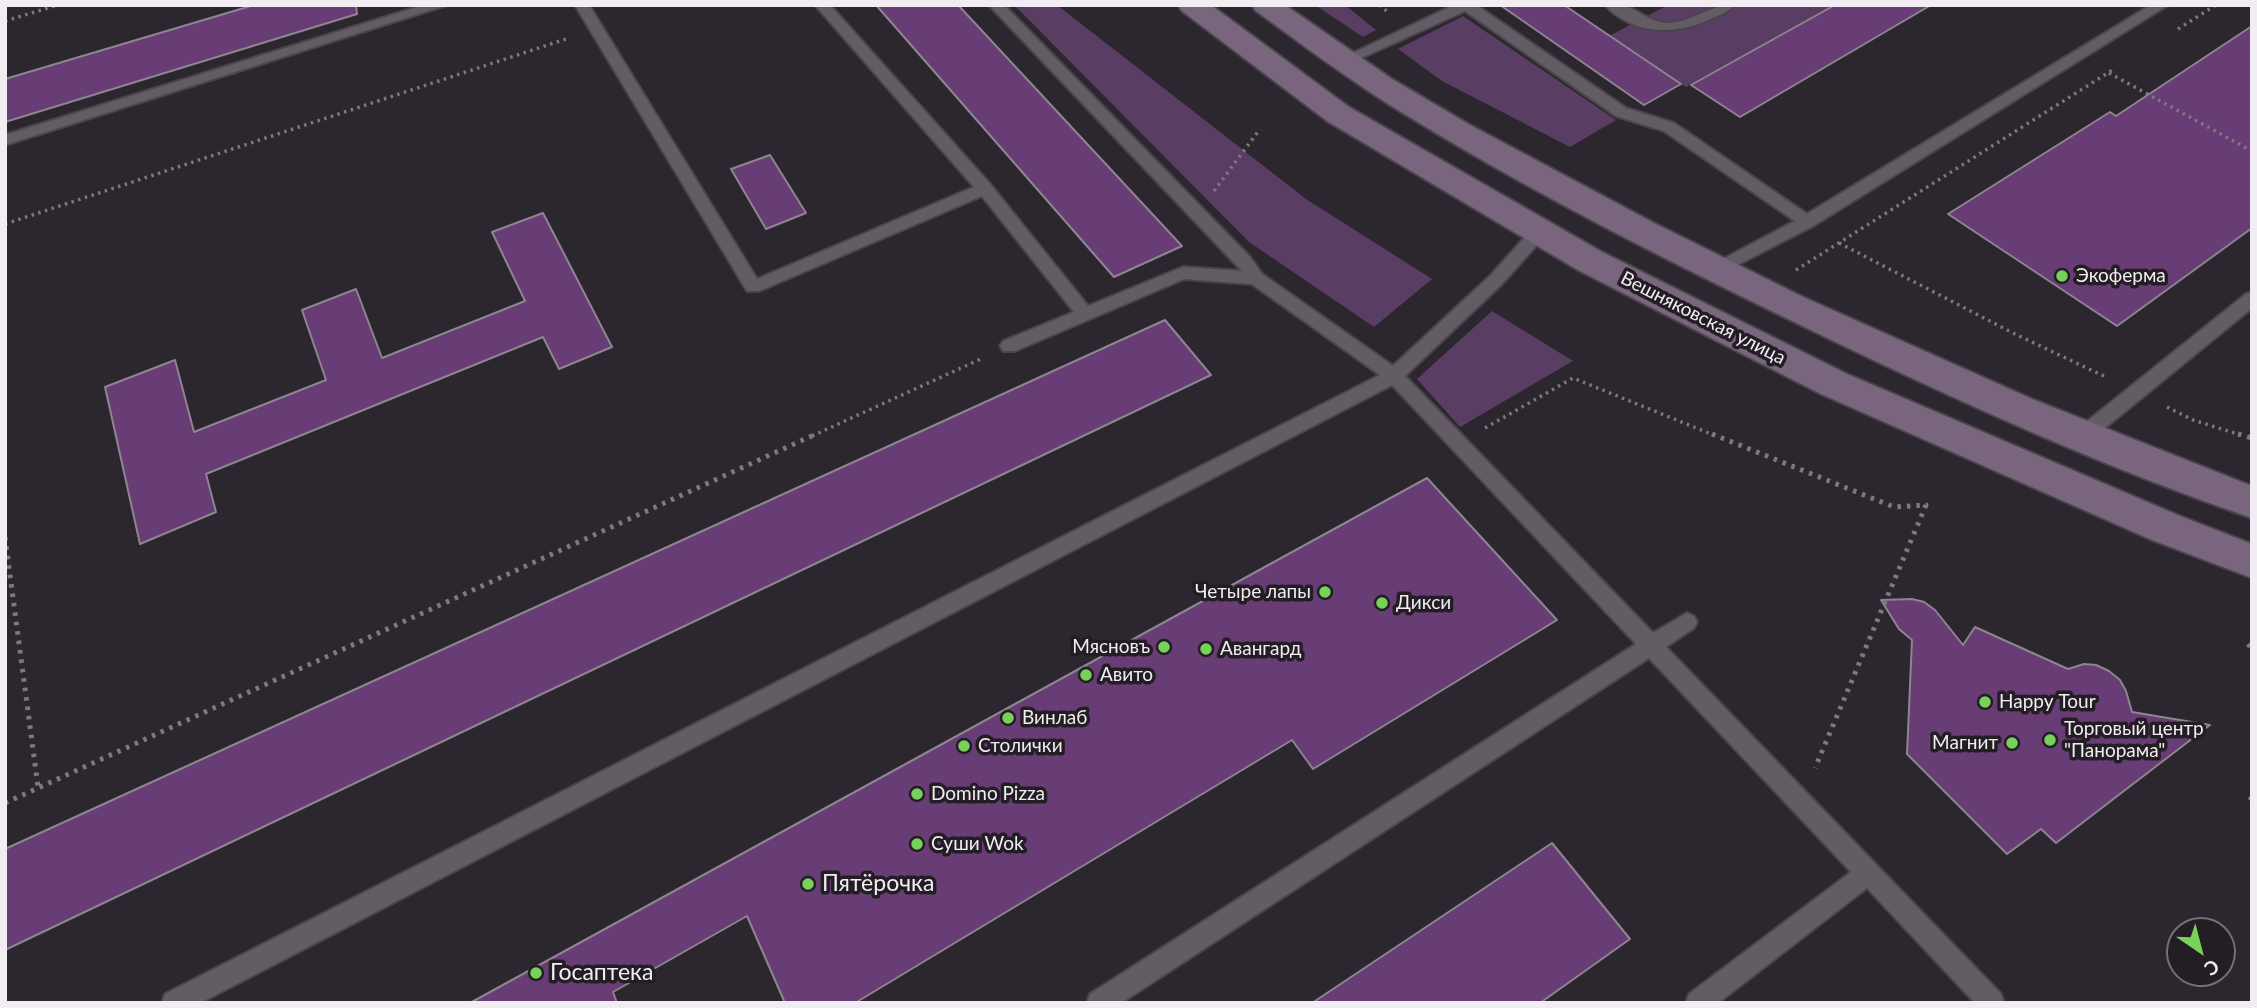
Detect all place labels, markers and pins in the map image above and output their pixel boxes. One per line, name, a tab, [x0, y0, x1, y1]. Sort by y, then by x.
place label: Экоферма	[2076, 265, 2166, 287]
marker: Экоферма	[2054, 268, 2070, 284]
place label: Четыре лапы	[1195, 581, 1311, 603]
marker: Четыре лапы	[1317, 584, 1333, 600]
place label: Дикси	[1396, 592, 1451, 614]
marker: Дикси	[1374, 595, 1390, 611]
place label: Мясновъ	[1072, 636, 1150, 658]
place label: Авангард	[1220, 638, 1302, 660]
marker: Мясновъ	[1156, 639, 1172, 655]
marker: Авангард	[1198, 641, 1214, 657]
place label: Авито	[1100, 664, 1153, 686]
marker: Авито	[1078, 667, 1094, 683]
place label: Happy Tour	[1999, 691, 2096, 713]
marker: Happy Tour	[1977, 694, 1993, 710]
place label: Винлаб	[1022, 707, 1087, 729]
marker: Винлаб	[1000, 710, 1016, 726]
place label: Торговый центр "Панорама"	[2064, 718, 2204, 762]
place label: Магнит	[1932, 732, 1998, 754]
marker: Торговый центр "Панорама"	[2042, 732, 2058, 748]
place label: Столички	[978, 735, 1063, 757]
marker: Магнит	[2004, 735, 2020, 751]
marker: Столички	[956, 738, 972, 754]
place label: Domino Pizza	[931, 783, 1045, 805]
marker: Domino Pizza	[909, 786, 925, 802]
place label: Суши Wok	[931, 833, 1024, 855]
marker: Суши Wok	[909, 836, 925, 852]
place label: Пятёрочка	[822, 870, 934, 898]
marker: Пятёрочка	[800, 876, 816, 892]
place label: Госаптека	[550, 959, 653, 987]
marker: Госаптека	[528, 965, 544, 981]

